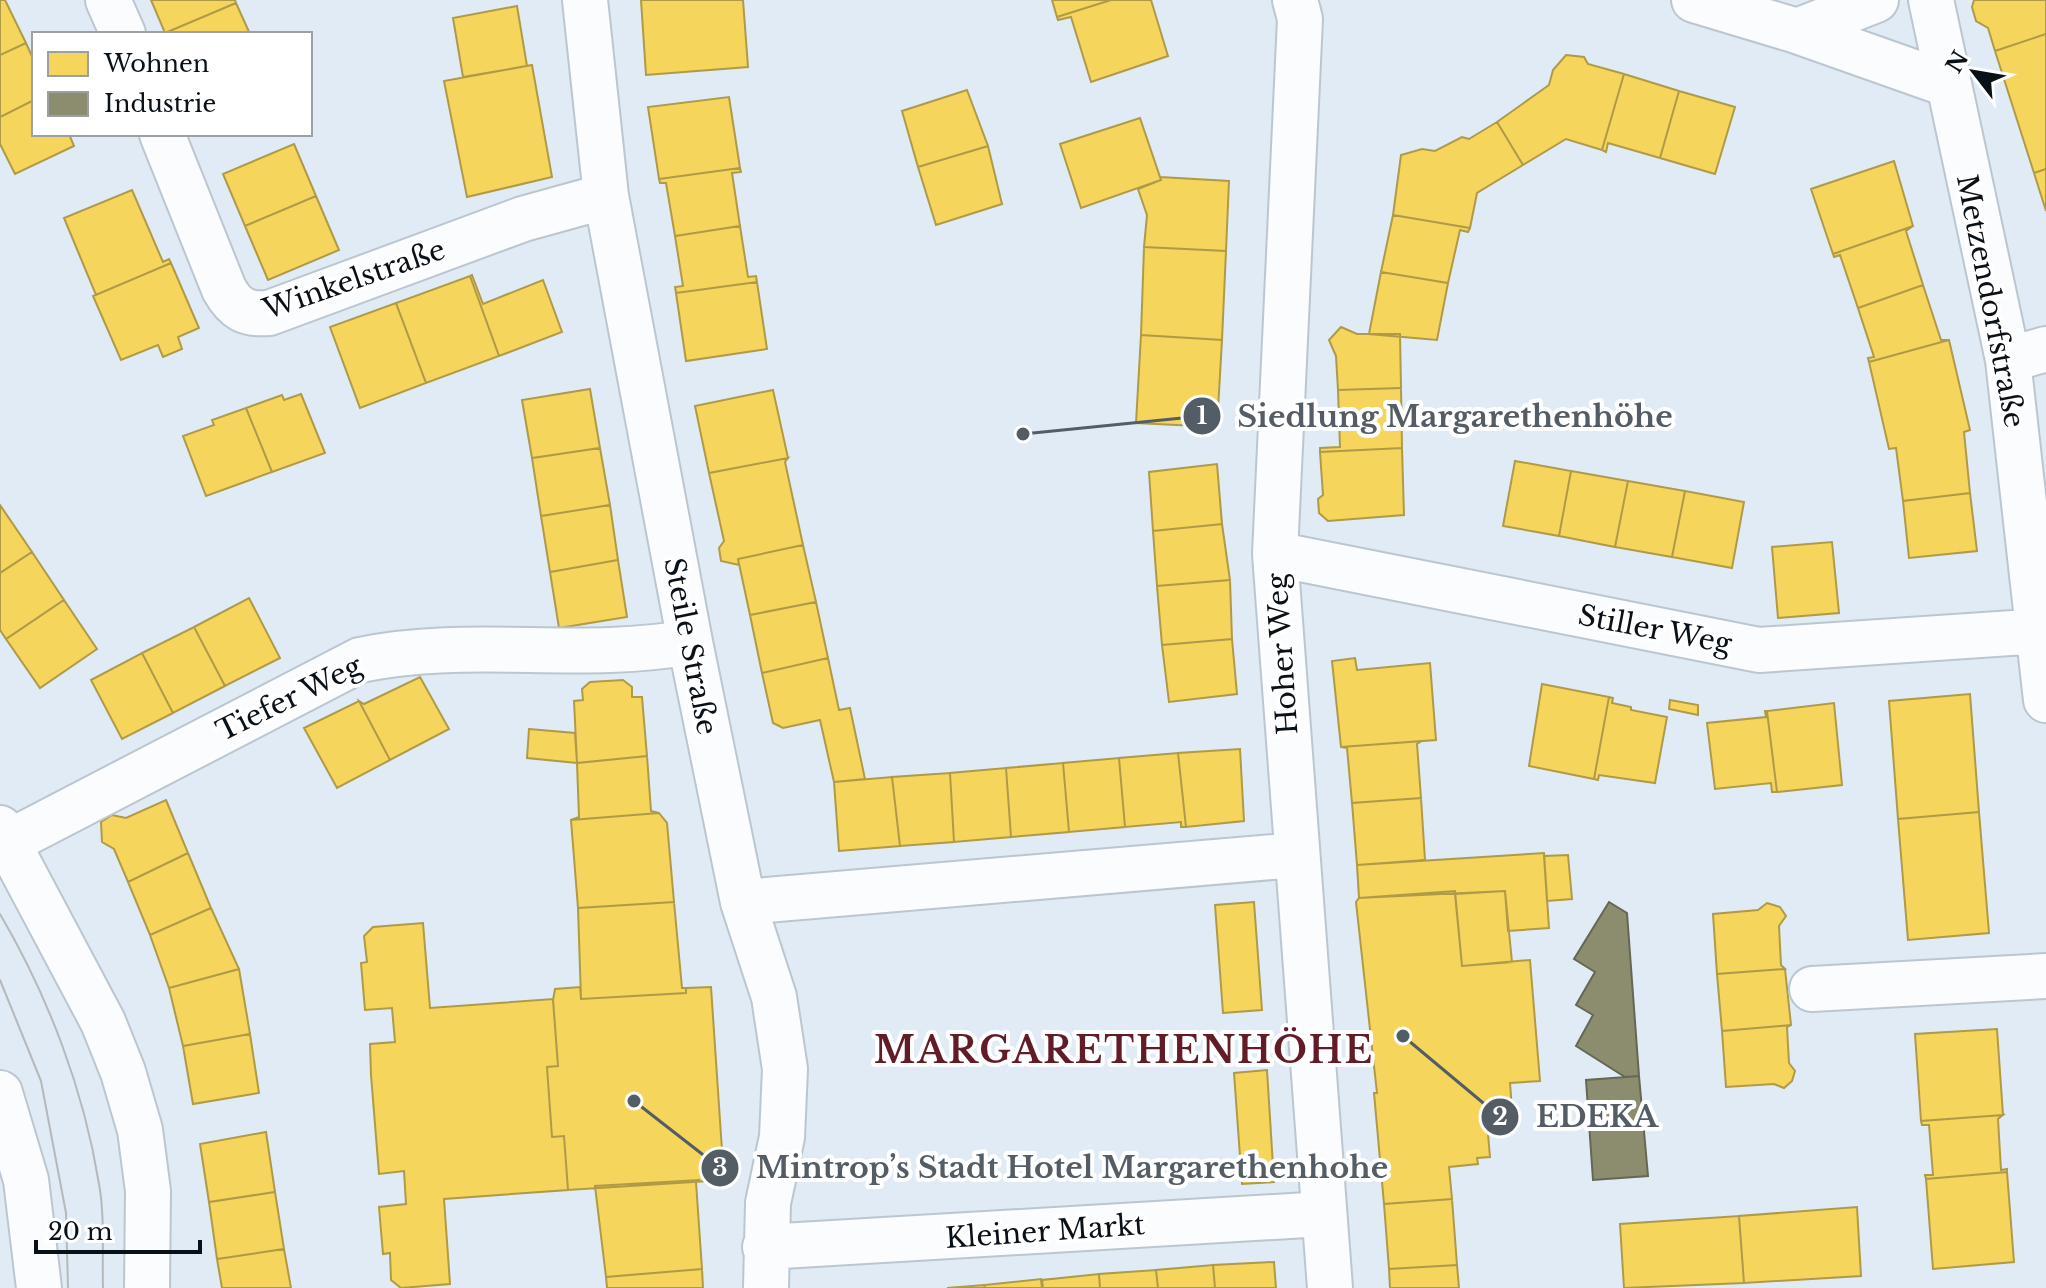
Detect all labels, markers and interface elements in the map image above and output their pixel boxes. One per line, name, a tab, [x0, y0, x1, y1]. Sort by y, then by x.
legend	[32, 32, 312, 136]
north arrow	[1934, 32, 2014, 112]
text: N	[1940, 46, 1974, 78]
text: Wohnen	[103, 49, 209, 78]
text: Industrie	[104, 89, 216, 118]
street label: Metzendorfstraße	[1949, 172, 2032, 430]
street label: Winkelstraße	[258, 232, 450, 327]
callout: Siedlung Margarethenhöhe	[1182, 389, 1689, 443]
text: Siedlung Margarethenhöhe	[1237, 398, 1673, 435]
text: 1	[1197, 401, 1207, 430]
street label: Steile Straße	[656, 554, 725, 738]
street label: Hoher Weg	[1259, 571, 1306, 736]
street label: Stiller Weg	[1575, 597, 1736, 662]
street label: Tiefer Weg	[211, 648, 369, 749]
district label: MARGARETHENHÖHE	[874, 1027, 1374, 1073]
callout: EDEKA	[1480, 1090, 1674, 1144]
text: EDEKA	[1536, 1098, 1660, 1135]
text: 2	[1492, 1102, 1508, 1131]
callout: Mintrop’s Stadt Hotel Margarethenhohe	[700, 1141, 1404, 1195]
text: Mintrop’s Stadt Hotel Margarethenhohe	[756, 1149, 1388, 1186]
text: 3	[712, 1153, 728, 1182]
scale bar	[36, 1204, 200, 1254]
street label: Kleiner Markt	[944, 1207, 1146, 1256]
text: 20 m	[48, 1217, 113, 1246]

